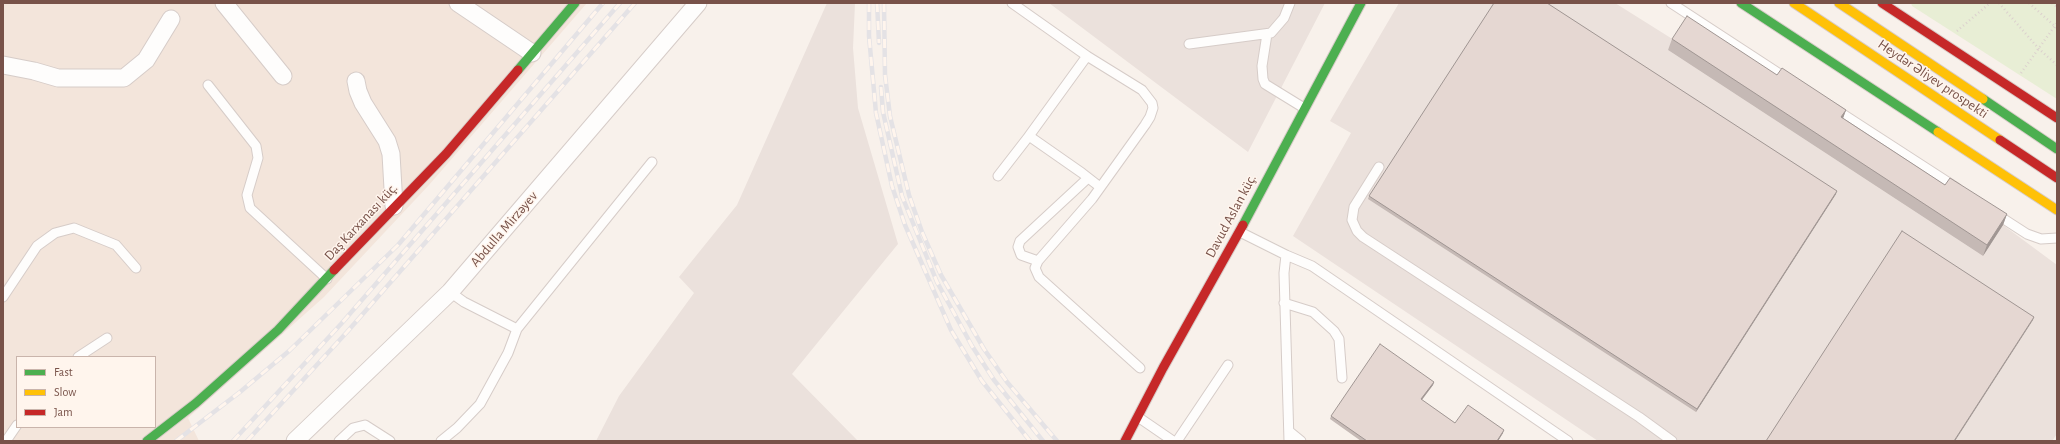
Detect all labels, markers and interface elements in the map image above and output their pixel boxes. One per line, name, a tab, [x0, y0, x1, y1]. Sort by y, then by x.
street label: Heydər Əliyev prospekti	[1875, 36, 1991, 122]
street label: Davud Aslan küç.	[1202, 171, 1260, 261]
street label: Daş Karxanası küç.	[321, 180, 401, 264]
street label: Abdulla Mirzəyev	[467, 188, 541, 270]
legend	[16, 356, 156, 428]
text: Fast	[54, 366, 73, 378]
text: Slow	[54, 386, 76, 398]
text: Jam	[54, 406, 73, 418]

